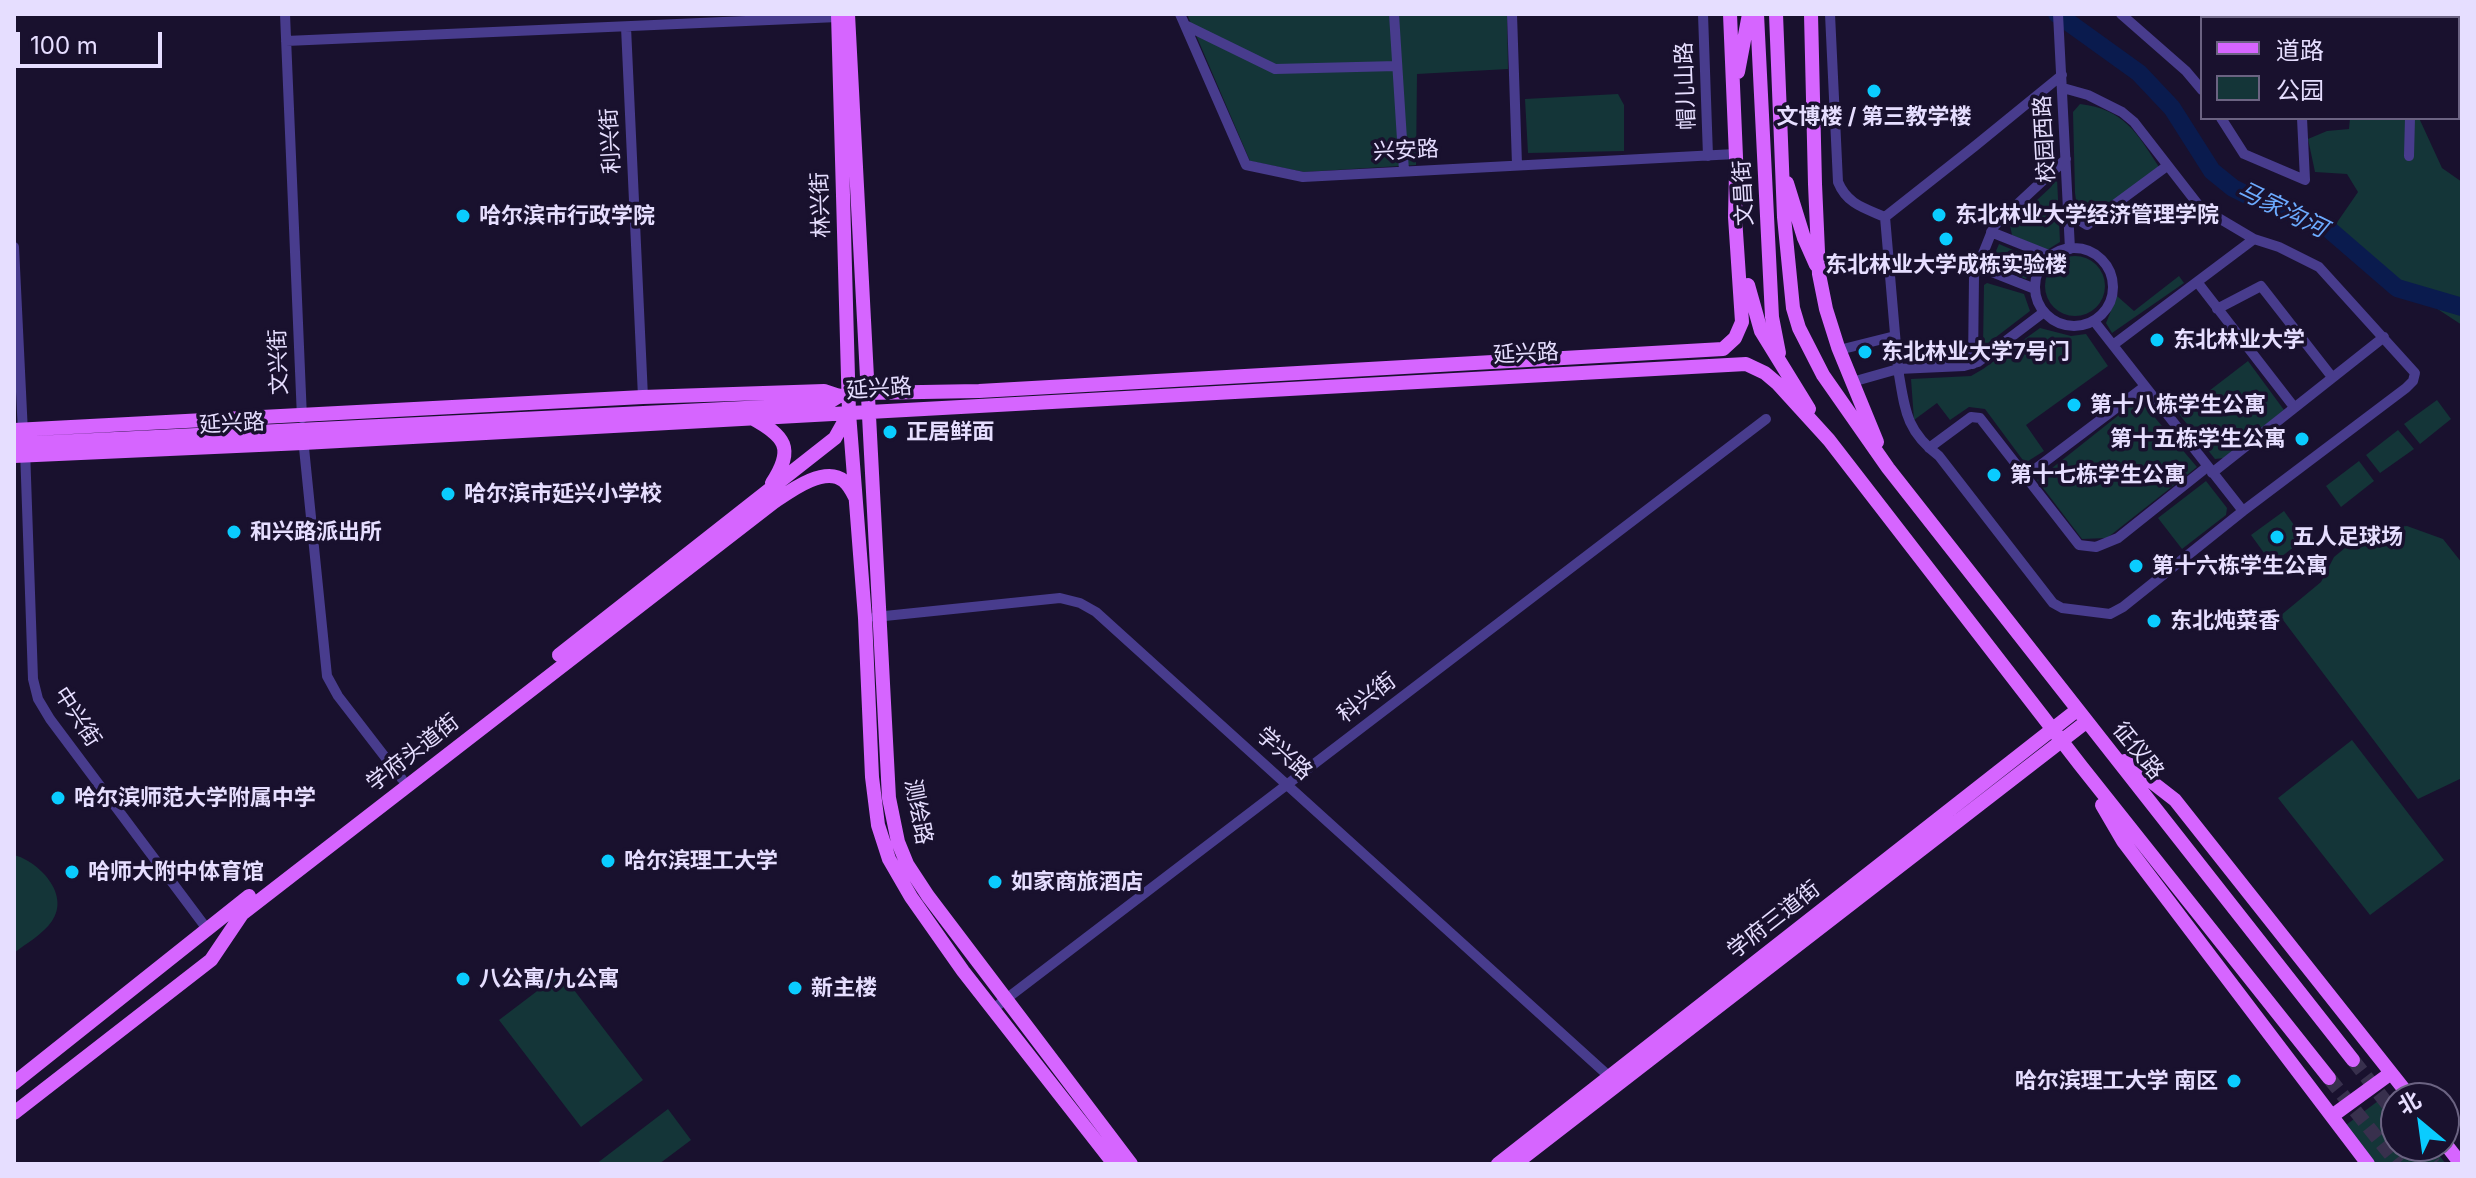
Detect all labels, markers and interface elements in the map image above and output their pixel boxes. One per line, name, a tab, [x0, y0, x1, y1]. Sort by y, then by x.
scale bar	[20, 16, 166, 66]
legend	[2200, 16, 2460, 120]
text: 100 m	[30, 31, 98, 60]
text: 道路	[2276, 36, 2324, 65]
street label: 帽儿山路	[1671, 42, 1701, 130]
text: 公园	[2276, 76, 2324, 105]
marker: 文博楼 / 第三教学楼	[1865, 82, 1883, 100]
street label: 校园西路	[2030, 94, 2060, 184]
place label: 文博楼 / 第三教学楼	[1777, 104, 1971, 130]
street label: 利兴街	[596, 107, 626, 175]
street label: 兴安路	[1372, 136, 1440, 166]
street label: 文昌街	[1729, 159, 1759, 227]
street label: 林兴街	[807, 172, 835, 238]
water label: 马家沟河	[2233, 176, 2331, 244]
place label: 东北林业大学经济管理学院	[1955, 202, 2219, 228]
place label: 哈尔滨市行政学院	[479, 203, 655, 229]
marker: 东北林业大学经济管理学院	[1930, 206, 1948, 224]
marker: 哈尔滨市行政学院	[454, 207, 472, 225]
marker: 东北林业大学成栋实验楼	[1937, 230, 1955, 248]
place label: 东北林业大学成栋实验楼	[1825, 252, 2067, 278]
place label: 东北林业大学	[2173, 327, 2305, 353]
street label: 文兴街	[265, 329, 293, 395]
marker: 东北林业大学	[2148, 331, 2166, 349]
street label: 延兴路	[1492, 339, 1560, 369]
place label: 东北林业大学7号门	[1881, 339, 2070, 365]
marker: 东北林业大学7号门	[1856, 343, 1874, 361]
street label: 延兴路	[845, 374, 913, 404]
place label: 第十八栋学生公寓	[2090, 392, 2266, 418]
marker: 第十八栋学生公寓	[2065, 396, 2083, 414]
street label: 延兴路	[198, 409, 266, 439]
place label: 正居鲜面	[906, 419, 994, 445]
marker: 正居鲜面	[881, 423, 899, 441]
place label: 第十五栋学生公寓	[2110, 426, 2286, 452]
marker: 第十五栋学生公寓	[2293, 430, 2311, 448]
place label: 第十七栋学生公寓	[2010, 462, 2186, 488]
marker: 第十七栋学生公寓	[1985, 466, 2003, 484]
place label: 哈尔滨市延兴小学校	[464, 481, 662, 507]
marker: 哈尔滨市延兴小学校	[439, 485, 457, 503]
place label: 和兴路派出所	[250, 519, 382, 545]
marker: 和兴路派出所	[225, 523, 243, 541]
place label: 五人足球场	[2293, 524, 2403, 550]
marker: 五人足球场	[2268, 528, 2286, 546]
place label: 第十六栋学生公寓	[2152, 553, 2328, 579]
marker: 第十六栋学生公寓	[2127, 557, 2145, 575]
place label: 东北炖菜香	[2170, 608, 2280, 634]
marker: 东北炖菜香	[2145, 612, 2163, 630]
street label: 科兴街	[1333, 668, 1401, 728]
street label: 中兴街	[48, 682, 106, 752]
street label: 学府头道街	[362, 709, 464, 797]
street label: 征仪路	[2107, 717, 2169, 785]
street label: 学兴路	[1251, 722, 1317, 786]
street label: 测绘路	[899, 777, 937, 847]
place label: 哈尔滨师范大学附属中学	[74, 785, 316, 811]
marker: 哈尔滨师范大学附属中学	[49, 789, 67, 807]
place label: 哈尔滨理工大学	[624, 848, 778, 874]
marker: 哈尔滨理工大学	[599, 852, 617, 870]
place label: 哈师大附中体育馆	[88, 859, 264, 885]
marker: 哈师大附中体育馆	[63, 863, 81, 881]
place label: 如家商旅酒店	[1011, 869, 1143, 895]
marker: 如家商旅酒店	[986, 873, 1004, 891]
street label: 学府三道街	[1723, 876, 1825, 964]
place label: 八公寓/九公寓	[479, 966, 620, 992]
marker: 八公寓/九公寓	[454, 970, 472, 988]
place label: 新主楼	[811, 975, 877, 1001]
marker: 新主楼	[786, 979, 804, 997]
place label: 哈尔滨理工大学 南区	[2015, 1068, 2218, 1094]
marker: 哈尔滨理工大学 南区	[2225, 1072, 2243, 1090]
north arrow	[2380, 1082, 2460, 1162]
text: 北	[2393, 1086, 2425, 1119]

